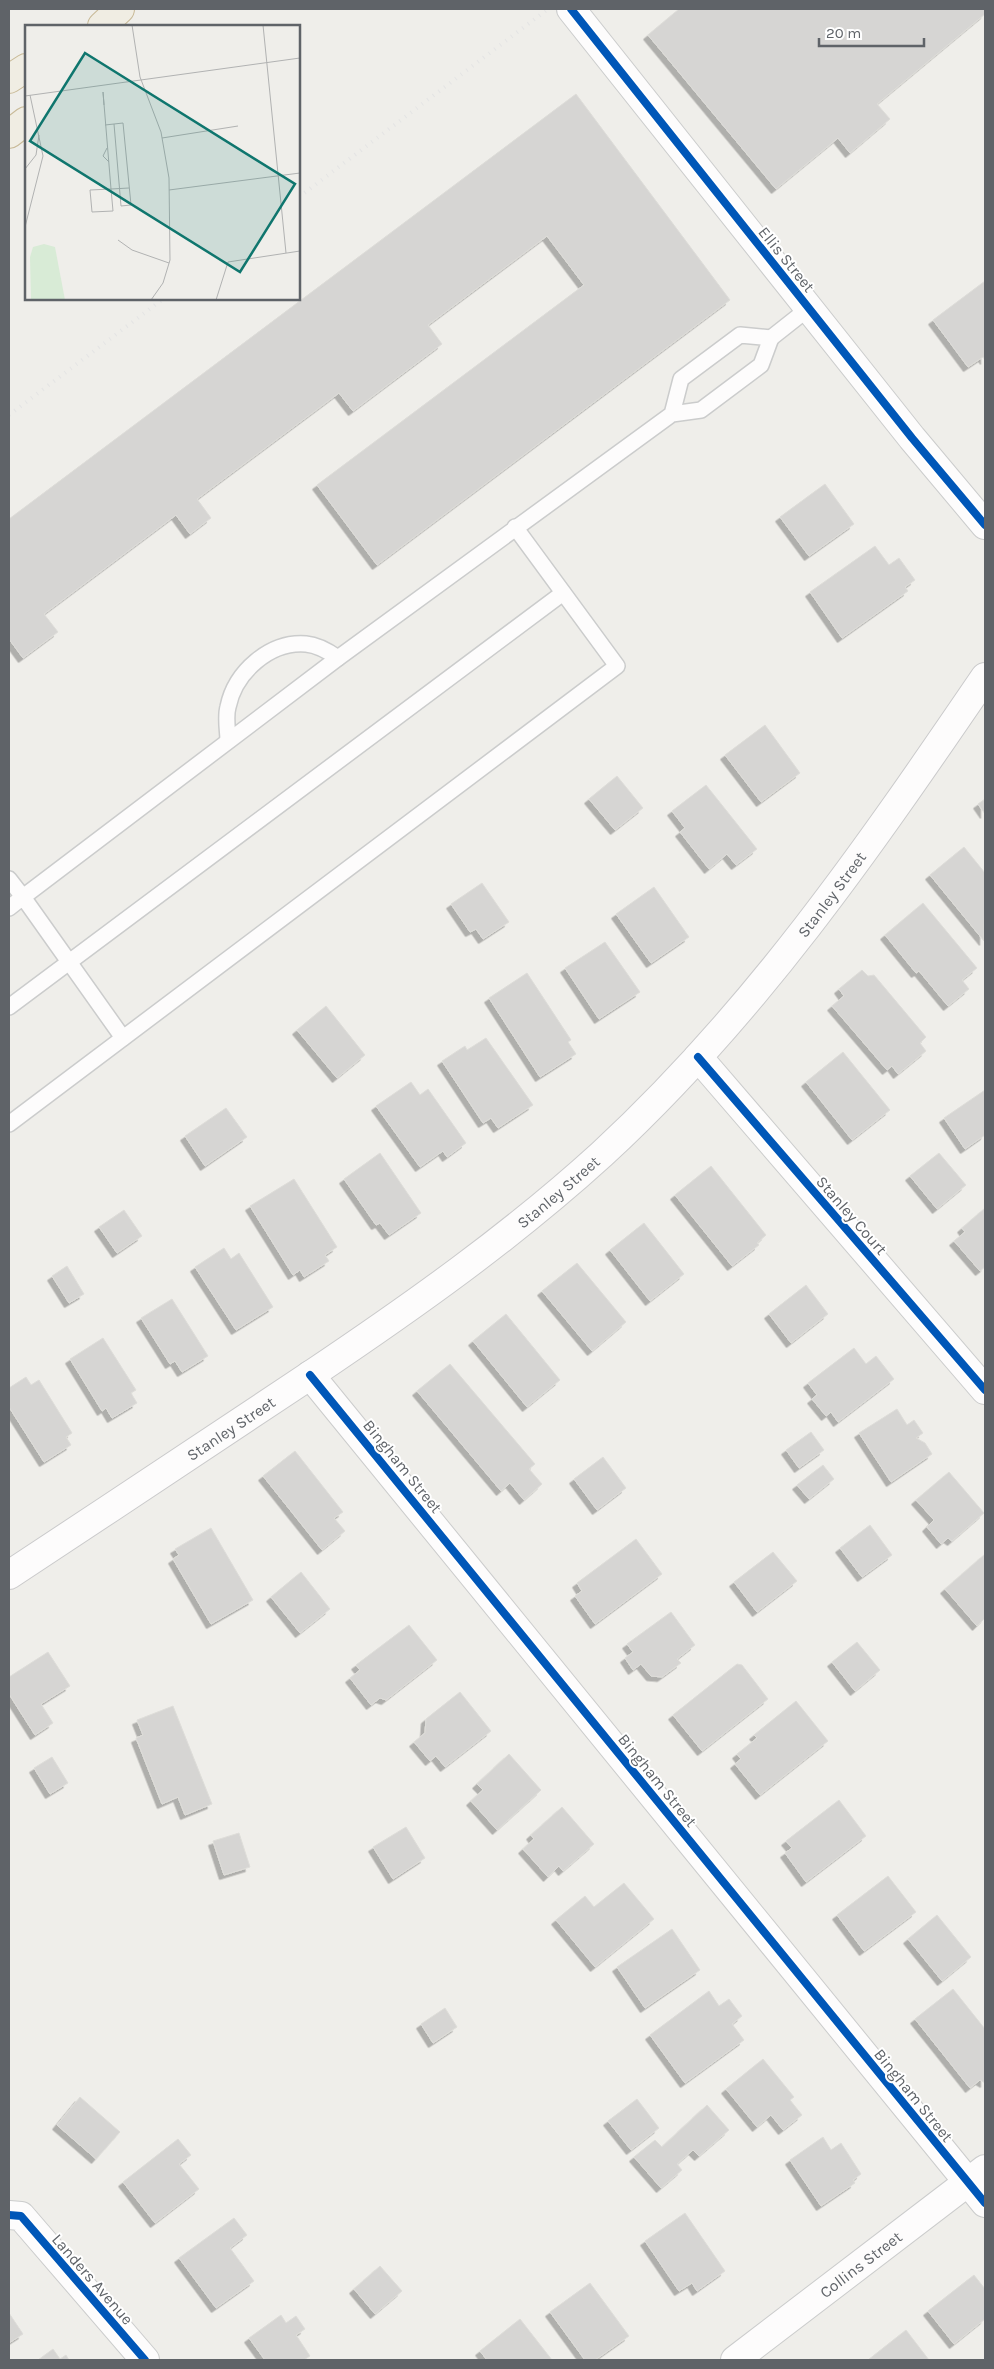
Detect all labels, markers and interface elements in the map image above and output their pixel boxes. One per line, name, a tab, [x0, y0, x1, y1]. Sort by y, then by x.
scale bar	[819, 15, 924, 47]
text: 20 m	[826, 24, 861, 42]
inset map	[25, 25, 300, 300]
street label: Ellis Street	[754, 223, 819, 296]
street label: Stanley Street	[794, 848, 870, 941]
street label: Stanley Street	[513, 1152, 604, 1232]
street label: Stanley Court	[812, 1172, 891, 1259]
street label: Stanley Street	[183, 1393, 279, 1465]
street label: Bingham Street	[359, 1416, 446, 1517]
street label: Bingham Street	[614, 1730, 701, 1831]
street label: Bingham Street	[870, 2045, 957, 2146]
street label: Collins Street	[816, 2227, 906, 2302]
street label: Landers Avenue	[48, 2230, 137, 2329]

